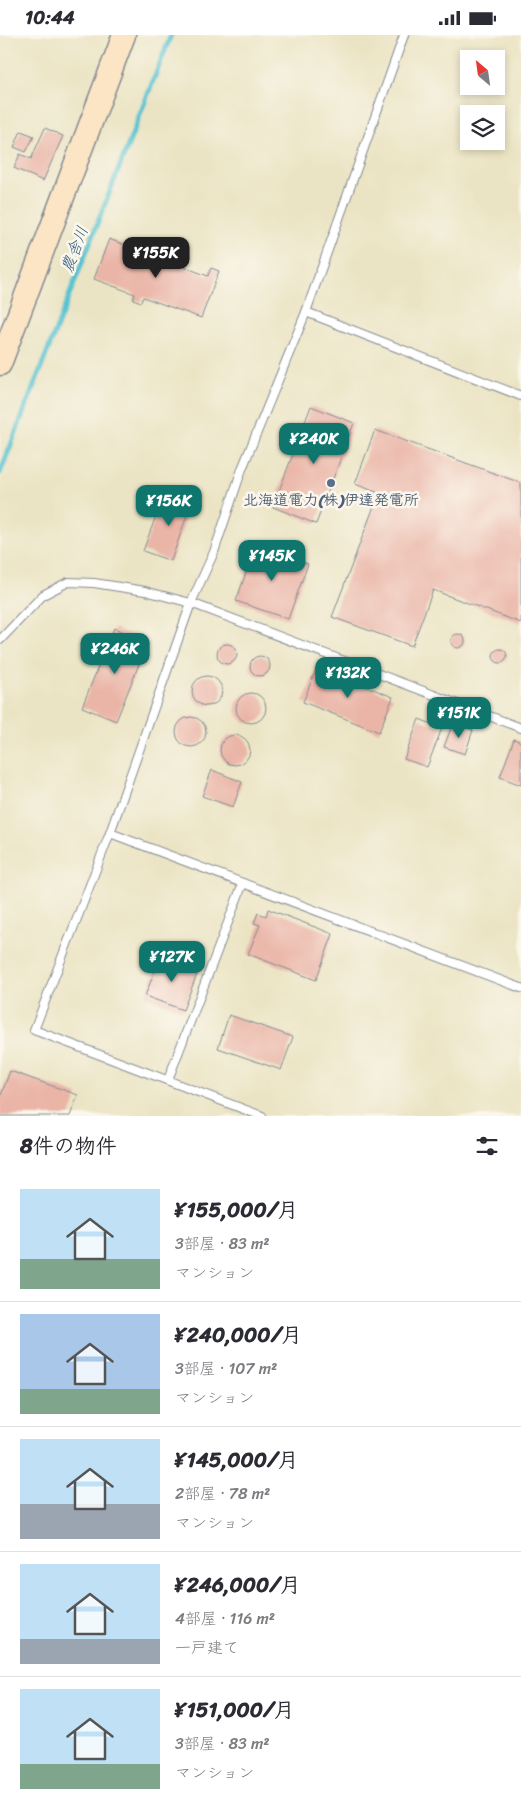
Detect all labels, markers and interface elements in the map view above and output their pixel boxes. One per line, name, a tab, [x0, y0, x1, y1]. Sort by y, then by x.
text: 10:44	[25, 1, 75, 34]
north arrow	[460, 50, 505, 95]
map controls	[460, 50, 505, 150]
button: layers	[460, 105, 505, 150]
water label: 農舎川	[52, 222, 97, 277]
pin: ¥155K	[121, 237, 191, 279]
text: ¥155K	[133, 238, 179, 267]
pin: ¥240K	[279, 423, 349, 465]
text: ¥240K	[290, 424, 338, 453]
marker: 北海道電力(株)伊達発電所	[325, 477, 337, 489]
pin: ¥156K	[134, 485, 204, 527]
text: ¥156K	[147, 486, 191, 515]
place label: 北海道電力(株)伊達発電所	[243, 487, 419, 513]
pin: ¥145K	[237, 539, 307, 582]
text: ¥145K	[249, 541, 295, 570]
pin: ¥246K	[80, 633, 150, 675]
text: ¥246K	[92, 634, 138, 663]
pin: ¥132K	[313, 657, 383, 699]
text: ¥132K	[326, 658, 370, 687]
pin: ¥151K	[424, 697, 494, 739]
text: ¥151K	[438, 698, 480, 727]
pin: ¥127K	[137, 941, 207, 983]
text: ¥127K	[150, 942, 194, 971]
text: 8件の物件	[20, 1127, 117, 1165]
icon: filters	[473, 1132, 501, 1160]
text: ¥155,000/月	[175, 1191, 298, 1229]
icon: home	[60, 1209, 120, 1269]
text: 3部屋 · 83 m²	[175, 1229, 270, 1258]
text: マンション	[175, 1258, 254, 1287]
text: ¥240,000/月	[175, 1316, 302, 1354]
icon: home	[60, 1334, 120, 1394]
text: 3部屋 · 107 m²	[175, 1354, 277, 1383]
text: マンション	[175, 1383, 254, 1412]
text: ¥145,000/月	[175, 1441, 299, 1479]
icon: home	[60, 1459, 120, 1519]
text: 2部屋 · 78 m²	[175, 1479, 270, 1508]
text: マンション	[175, 1508, 254, 1537]
text: ¥246,000/月	[175, 1566, 301, 1604]
icon: home	[60, 1584, 120, 1644]
text: 4部屋 · 116 m²	[175, 1604, 275, 1633]
text: 一戸建て	[175, 1633, 239, 1662]
text: ¥151,000/月	[175, 1691, 294, 1729]
icon: home	[60, 1709, 120, 1769]
text: 3部屋 · 83 m²	[175, 1729, 270, 1758]
text: マンション	[175, 1758, 254, 1787]

